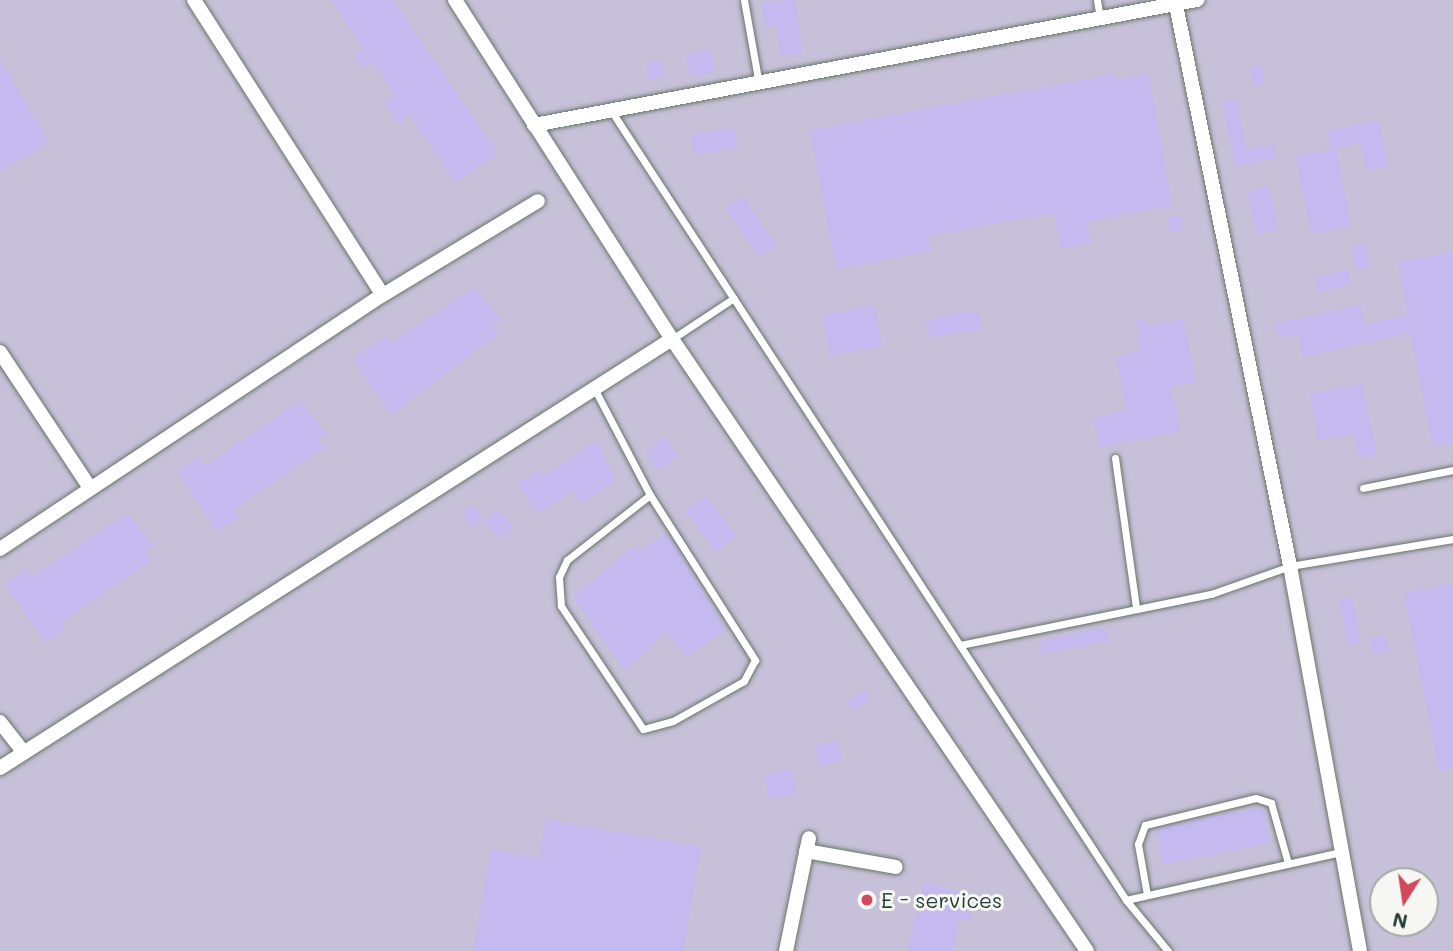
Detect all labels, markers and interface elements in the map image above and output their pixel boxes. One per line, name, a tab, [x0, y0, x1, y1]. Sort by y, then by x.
north arrow	[1369, 867, 1439, 937]
place label: E - services	[881, 887, 1002, 913]
marker: E - services	[859, 892, 875, 908]
text: N	[1390, 907, 1410, 935]

